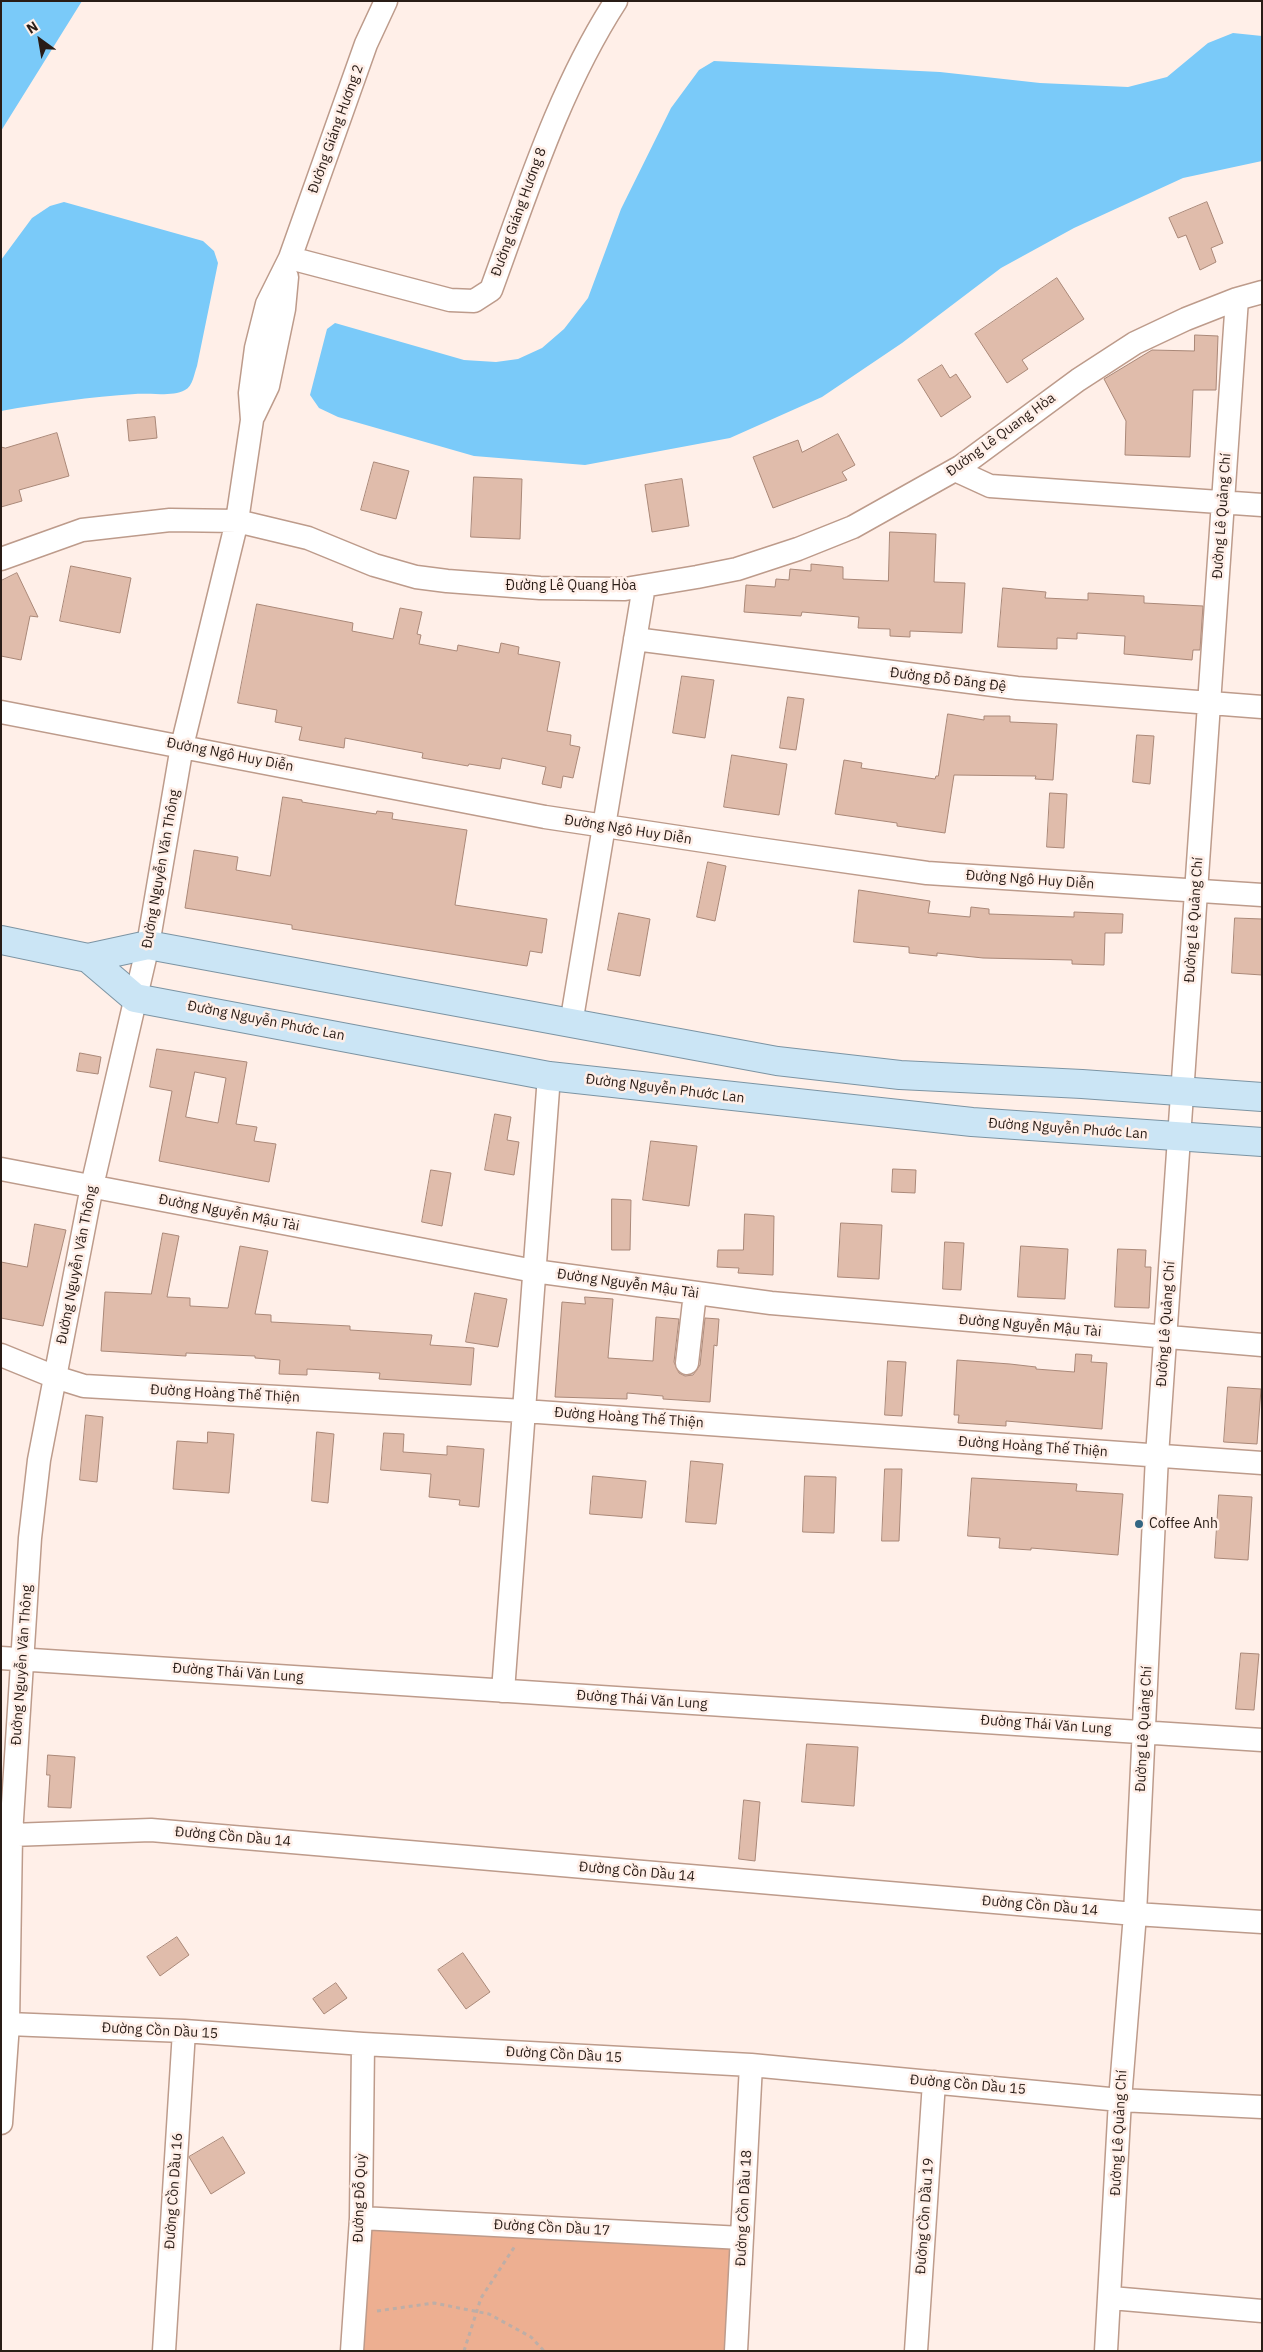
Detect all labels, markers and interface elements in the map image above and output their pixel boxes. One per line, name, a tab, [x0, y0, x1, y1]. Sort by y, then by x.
north arrow	[15, 15, 65, 65]
text: N	[23, 17, 41, 38]
street label: Đường Giáng Hương 2	[305, 62, 367, 196]
street label: Đường Giáng Hương 8	[488, 145, 550, 279]
street label: Đường Lê Quang Hòa	[943, 390, 1059, 480]
street label: Đường Lê Quảng Chí	[1209, 453, 1235, 579]
street label: Đường Lê Quang Hòa	[506, 578, 636, 594]
street label: Đường Đỗ Đăng Đệ	[889, 665, 1007, 695]
street label: Đường Ngô Huy Diễn	[165, 734, 295, 776]
street label: Đường Nguyễn Văn Thông	[139, 788, 183, 950]
street label: Đường Ngô Huy Diễn	[563, 812, 693, 848]
street label: Đường Lê Quảng Chí	[1181, 857, 1207, 983]
street label: Đường Ngô Huy Diễn	[965, 867, 1095, 893]
street label: Đường Nguyễn Phước Lan	[186, 997, 346, 1045]
street label: Đường Nguyễn Phước Lan	[585, 1071, 745, 1107]
street label: Đường Nguyễn Phước Lan	[988, 1115, 1148, 1143]
street label: Đường Nguyễn Văn Thông	[53, 1184, 101, 1346]
street label: Đường Nguyễn Mậu Tài	[157, 1191, 301, 1235]
street label: Đường Lê Quảng Chí	[1153, 1261, 1179, 1387]
street label: Đường Nguyễn Mậu Tài	[556, 1266, 700, 1302]
street label: Đường Nguyễn Mậu Tài	[958, 1311, 1102, 1341]
street label: Đường Hoàng Thế Thiện	[150, 1382, 300, 1406]
street label: Đường Hoàng Thế Thiện	[554, 1404, 704, 1432]
street label: Đường Hoàng Thế Thiện	[958, 1433, 1108, 1461]
place label: Coffee Anh	[1149, 1516, 1218, 1532]
marker: Coffee Anh	[1133, 1518, 1145, 1530]
street label: Đường Nguyễn Văn Thông	[8, 1584, 36, 1746]
street label: Đường Thái Văn Lung	[172, 1660, 304, 1686]
street label: Đường Lê Quảng Chí	[1132, 1666, 1156, 1792]
street label: Đường Thái Văn Lung	[576, 1687, 708, 1713]
street label: Đường Thái Văn Lung	[980, 1712, 1112, 1738]
street label: Đường Cồn Dầu 14	[174, 1824, 292, 1850]
street label: Đường Cồn Dầu 14	[578, 1859, 696, 1885]
street label: Đường Cồn Dầu 14	[981, 1893, 1099, 1919]
street label: Đường Cồn Dầu 15	[101, 2020, 219, 2042]
street label: Đường Cồn Dầu 15	[505, 2044, 623, 2066]
street label: Đường Lê Quảng Chí	[1107, 2070, 1131, 2196]
street label: Đường Cồn Dầu 15	[909, 2072, 1027, 2098]
street label: Đường Cồn Dầu 16	[162, 2132, 186, 2250]
street label: Đường Cồn Dầu 18	[733, 2149, 755, 2267]
street label: Đường Đỗ Quỳ	[350, 2153, 370, 2243]
street label: Đường Cồn Dầu 19	[913, 2157, 937, 2275]
street label: Đường Cồn Dầu 17	[493, 2217, 611, 2239]

